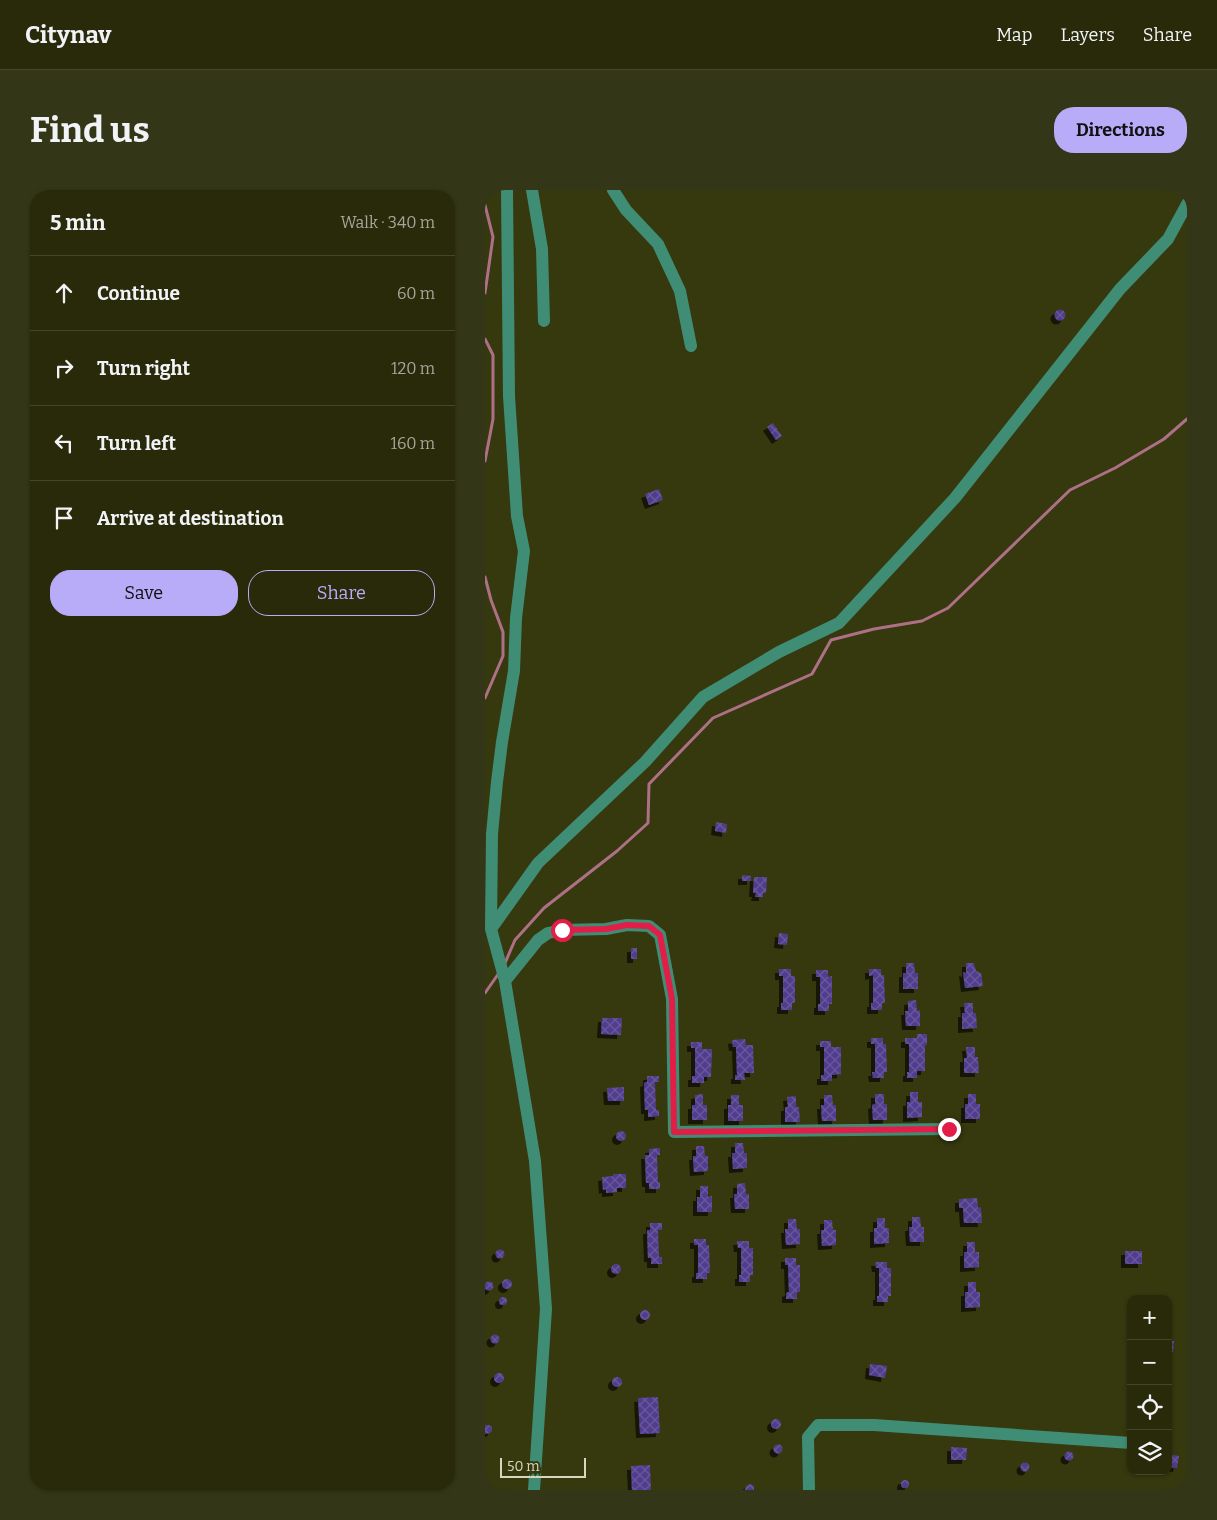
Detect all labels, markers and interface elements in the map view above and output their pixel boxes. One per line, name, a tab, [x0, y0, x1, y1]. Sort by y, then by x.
text: Citynav	[25, 21, 111, 49]
text: Map	[996, 24, 1032, 46]
text: Layers	[1060, 24, 1115, 46]
text: Share	[1143, 24, 1192, 46]
button: Directions	[1054, 107, 1187, 153]
text: Find us	[30, 109, 150, 151]
text: 5 min	[50, 210, 106, 236]
text: Walk · 340 m	[341, 213, 435, 232]
icon: ahead	[50, 279, 78, 307]
text: Continue	[97, 282, 180, 305]
text: 60 m	[397, 284, 435, 303]
icon: right	[50, 354, 78, 382]
text: Turn right	[97, 357, 190, 380]
text: 120 m	[391, 359, 435, 378]
icon: left	[50, 429, 78, 457]
text: Turn left	[97, 432, 176, 455]
text: 160 m	[390, 434, 435, 453]
icon: arrive	[50, 504, 78, 532]
text: Arrive at destination	[97, 507, 284, 530]
button: Save	[50, 570, 238, 616]
button: Share	[248, 570, 435, 616]
route start	[551, 919, 574, 942]
route end	[938, 1118, 961, 1141]
map controls	[1127, 1295, 1172, 1475]
button: +	[1127, 1295, 1172, 1340]
button: −	[1127, 1340, 1172, 1385]
button: locate	[1127, 1385, 1172, 1430]
button: layers	[1127, 1430, 1172, 1475]
scale bar	[500, 1455, 586, 1478]
text: 50 m	[507, 1458, 540, 1475]

